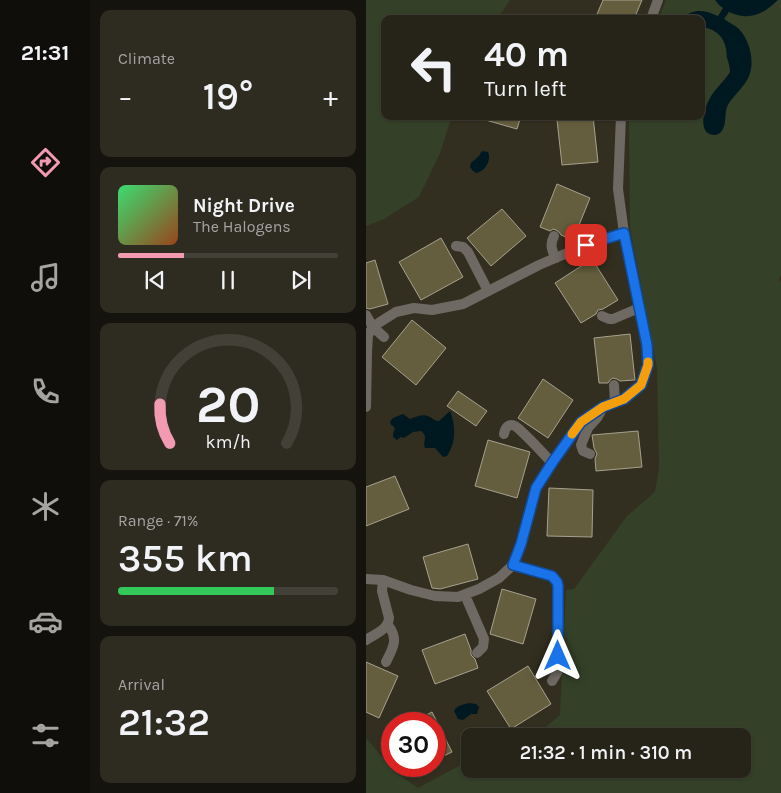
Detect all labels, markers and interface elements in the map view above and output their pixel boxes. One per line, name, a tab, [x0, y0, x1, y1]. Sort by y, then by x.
text: 40 m	[484, 34, 569, 75]
icon: left	[401, 35, 466, 100]
text: 21:31	[21, 40, 69, 66]
text: Climate	[118, 49, 175, 68]
text: 19°	[203, 74, 253, 119]
text: Turn left	[484, 76, 567, 102]
text: −	[118, 80, 133, 113]
text: +	[323, 80, 338, 113]
icon: directions	[28, 145, 63, 180]
text: Night Drive	[193, 195, 295, 217]
text: The Halogens	[193, 217, 291, 236]
pin	[565, 224, 607, 266]
icon: arrive	[572, 231, 600, 259]
icon: music	[28, 260, 63, 295]
icon: previous	[141, 266, 169, 294]
icon: pause	[214, 266, 242, 294]
icon: next	[287, 266, 315, 294]
icon: phone	[28, 374, 63, 409]
text: 20	[196, 374, 260, 435]
text: km/h	[205, 432, 251, 453]
icon: climate	[28, 489, 63, 524]
text: Range · 71%	[118, 511, 198, 530]
text: 355 km	[118, 536, 253, 581]
icon: car	[28, 604, 63, 639]
position arrow	[531, 629, 583, 681]
text: Arrival	[118, 675, 165, 694]
text: 21:32	[118, 700, 210, 745]
speed limit sign: 30	[381, 712, 446, 777]
icon: filters	[28, 718, 63, 753]
text: 21:32 · 1 min · 310 m	[520, 742, 692, 764]

